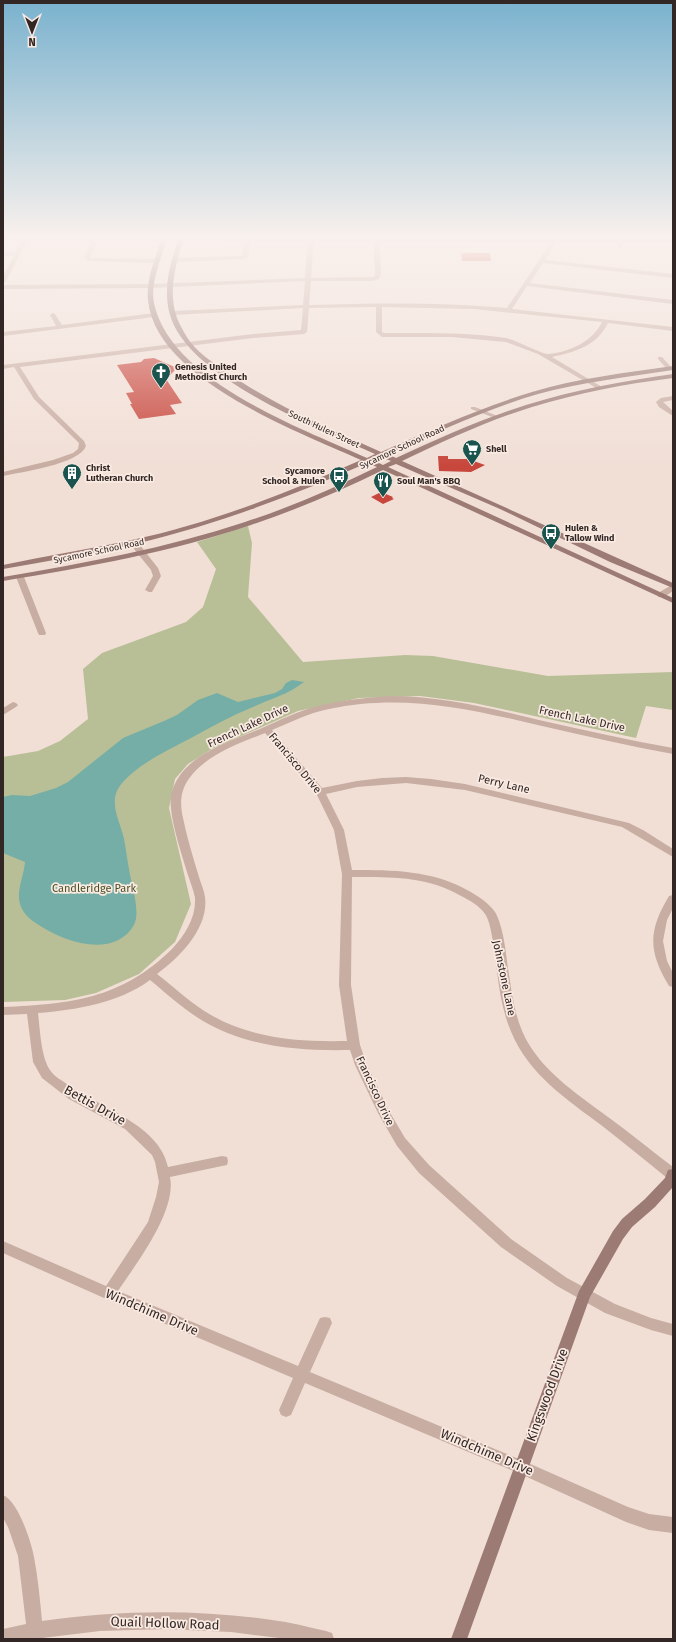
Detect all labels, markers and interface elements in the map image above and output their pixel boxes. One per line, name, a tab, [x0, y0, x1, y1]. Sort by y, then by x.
north arrow	[12, 12, 52, 52]
text: N	[28, 35, 36, 48]
church icon: Genesis United Methodist Church	[150, 361, 172, 389]
place label: Genesis United Methodist Church	[175, 362, 247, 382]
street label: South Hulen Street	[287, 408, 362, 450]
street label: Sycamore School Road	[358, 423, 446, 471]
supermarket icon: Shell	[461, 438, 483, 466]
place label: Shell	[486, 444, 507, 454]
building icon: Christ Lutheran Church	[61, 462, 83, 490]
place label: Christ Lutheran Church	[86, 463, 153, 483]
bus stop icon: Sycamore School & Hulen	[328, 465, 350, 493]
place label: Sycamore School & Hulen	[262, 466, 325, 486]
restaurant icon: Soul Man's BBQ	[372, 470, 394, 498]
place label: Soul Man's BBQ	[397, 476, 461, 486]
bus stop icon: Hulen & Tallow Wind	[540, 522, 562, 550]
place label: Hulen & Tallow Wind	[565, 523, 614, 543]
street label: Sycamore School Road	[53, 536, 145, 566]
street label: French Lake Drive	[206, 702, 290, 750]
street label: French Lake Drive	[538, 704, 626, 734]
street label: Francisco Drive	[266, 730, 324, 796]
street label: Perry Lane	[477, 772, 531, 796]
park label: Candleridge Park	[52, 882, 136, 895]
street label: Johnstone Lane	[490, 939, 518, 1017]
street label: Francisco Drive	[353, 1054, 397, 1128]
street label: Bettis Drive	[62, 1082, 128, 1128]
street label: Windchime Drive	[103, 1286, 201, 1338]
street label: Kingswood Drive	[523, 1346, 571, 1444]
street label: Windchime Drive	[438, 1426, 536, 1478]
street label: Quail Hollow Road	[110, 1614, 220, 1632]

